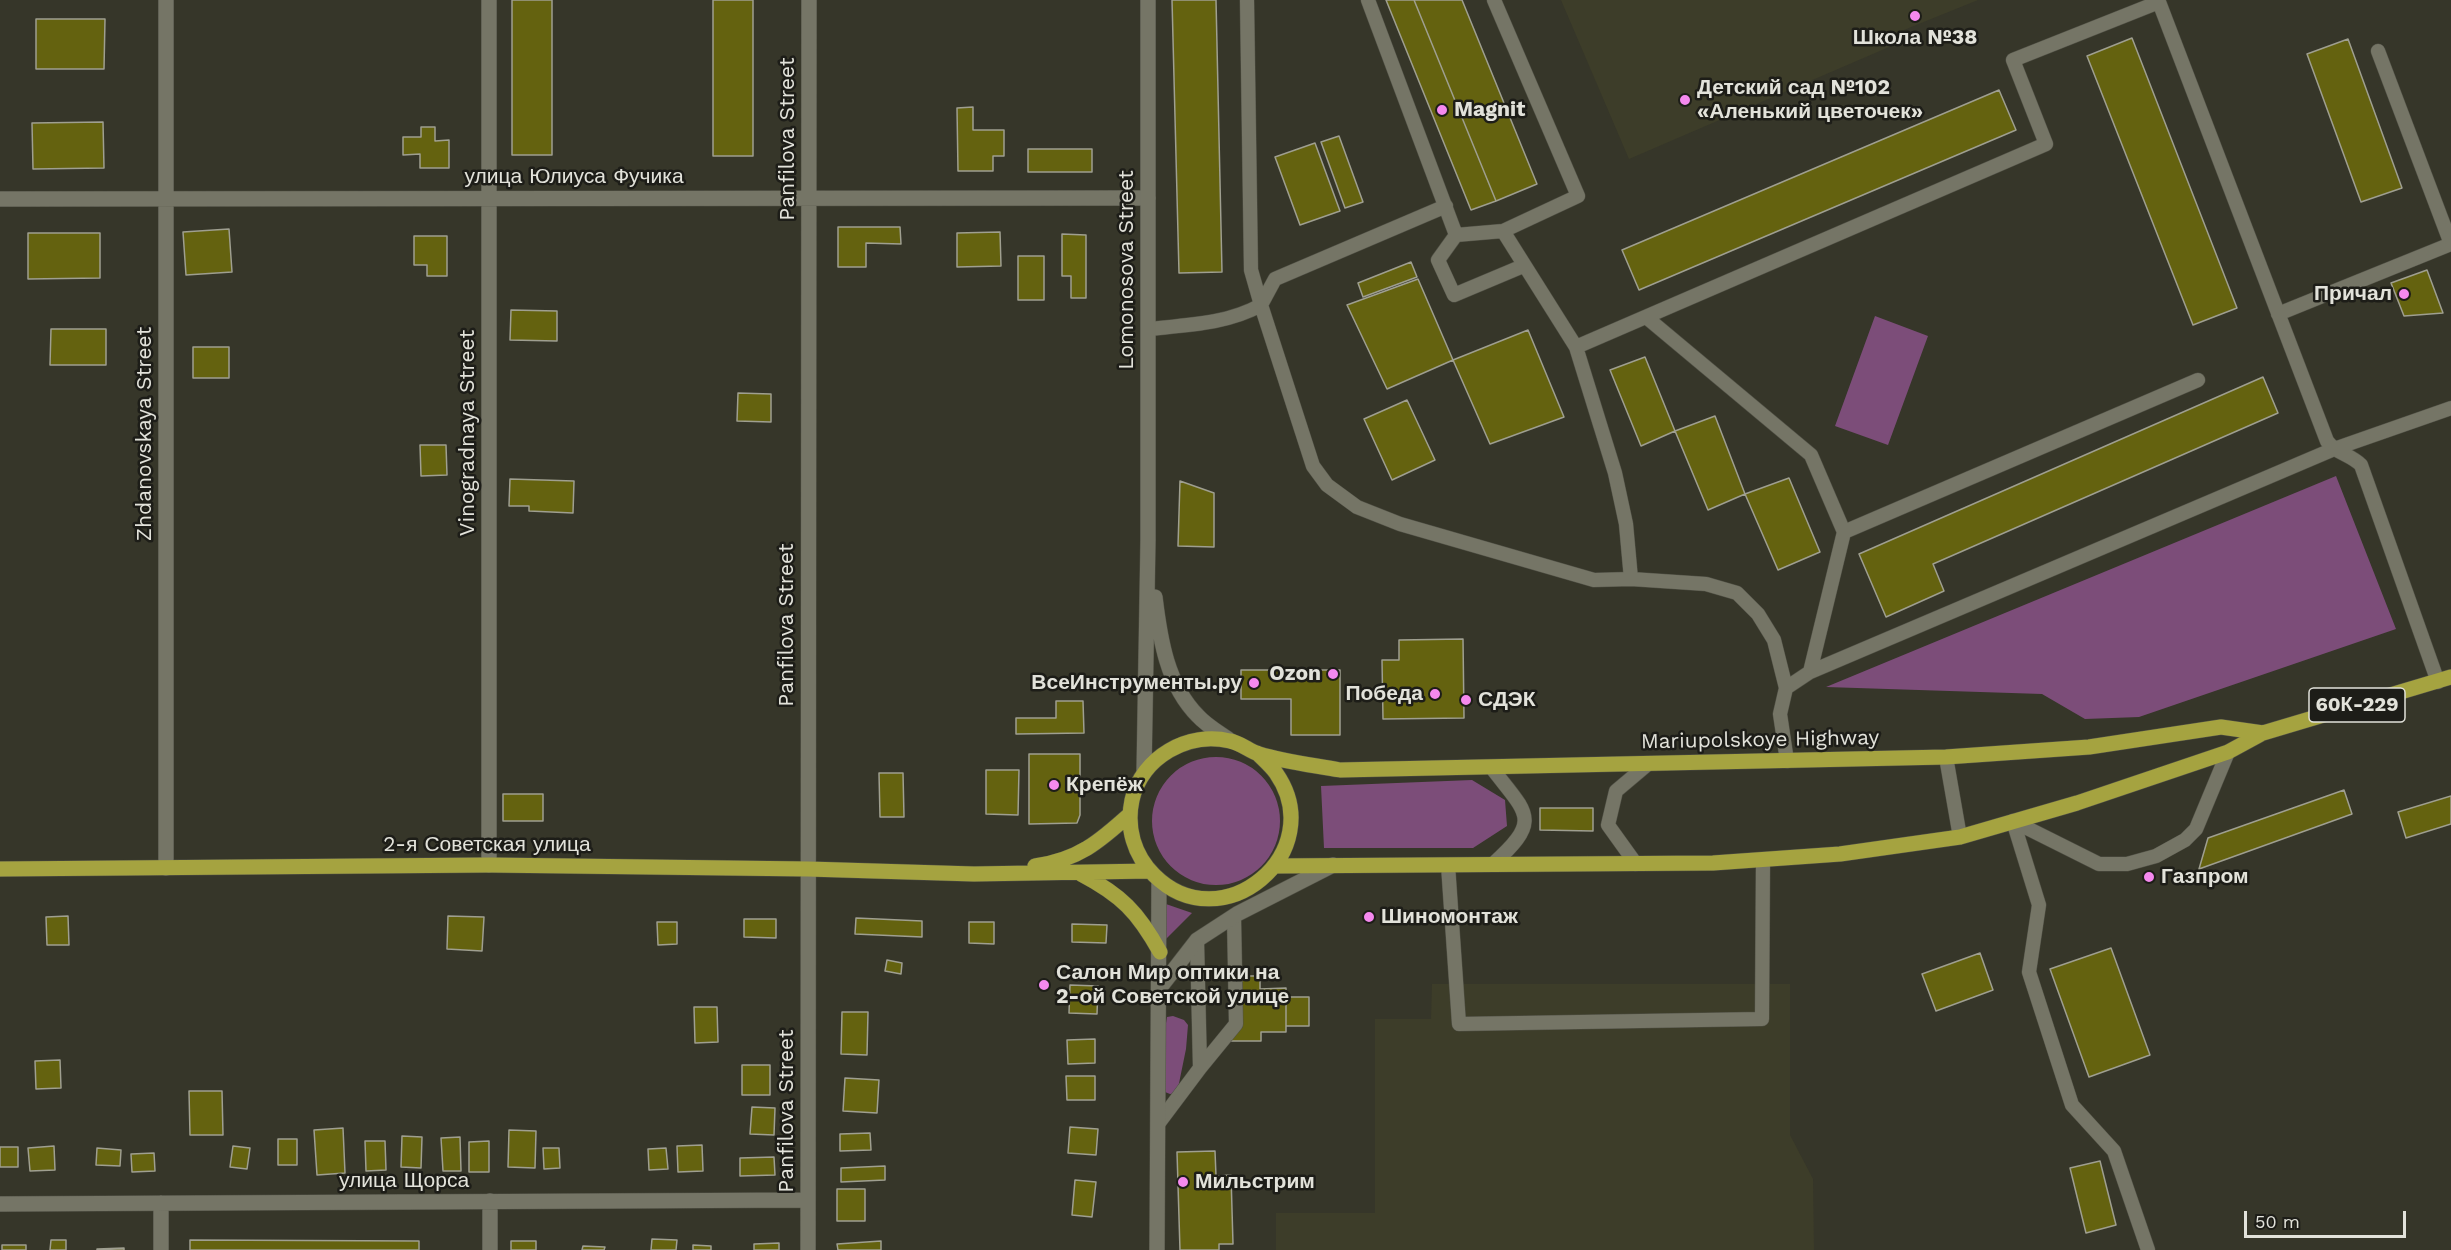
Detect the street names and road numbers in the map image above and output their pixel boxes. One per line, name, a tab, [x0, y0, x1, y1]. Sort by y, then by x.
street label: Panfilova Street	[775, 57, 801, 221]
street label: улица Юлиуса Фучика	[464, 164, 684, 190]
street label: Lomonosova Street	[1114, 170, 1140, 370]
street label: Zhdanovskaya Street	[132, 327, 158, 541]
street label: Vinogradnaya Street	[455, 330, 481, 536]
street label: Panfilova Street	[774, 543, 800, 707]
road number: 60К-229	[2309, 688, 2405, 722]
street label: Mariupolskoye Highway	[1641, 725, 1879, 755]
street label: 2-я Советская улица	[383, 832, 591, 858]
street label: Panfilova Street	[774, 1029, 800, 1193]
street label: улица Щорса	[339, 1168, 469, 1194]

